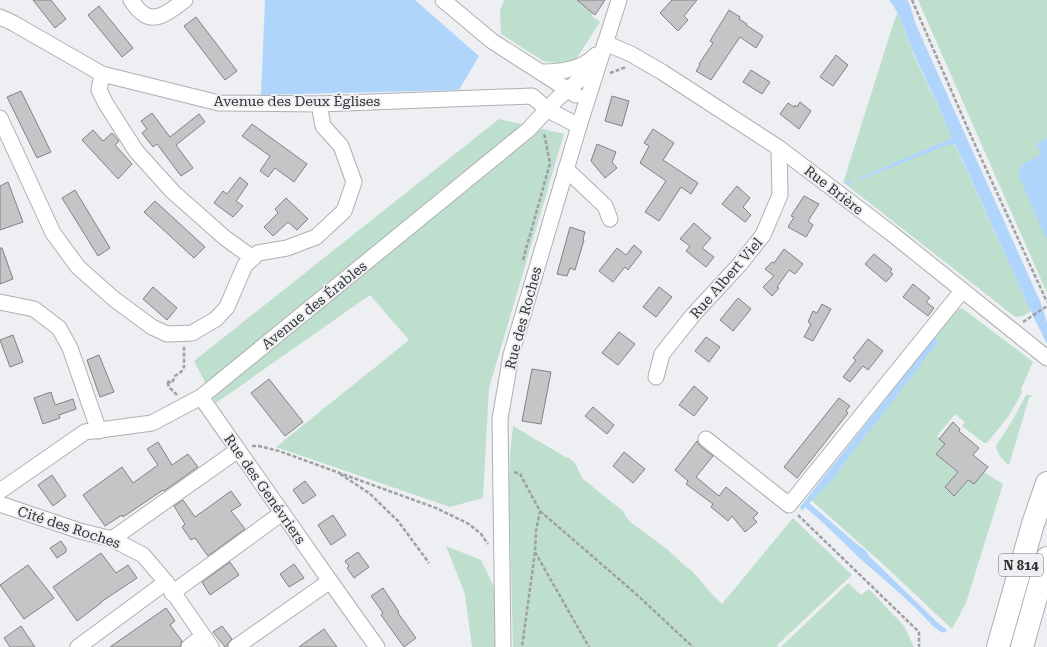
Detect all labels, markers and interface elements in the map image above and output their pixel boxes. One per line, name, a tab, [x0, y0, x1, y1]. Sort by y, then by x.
street label: Avenue des Deux Églises	[214, 93, 381, 109]
street label: Rue Brière	[801, 162, 867, 218]
street label: Rue Albert Viel	[687, 234, 766, 321]
street label: Avenue des Érables	[258, 258, 370, 352]
street label: Rue des Roches	[502, 265, 544, 371]
street label: Rue des Genévriers	[221, 431, 309, 547]
street label: Cité des Roches	[16, 503, 123, 551]
road number: N 814	[999, 554, 1043, 576]

